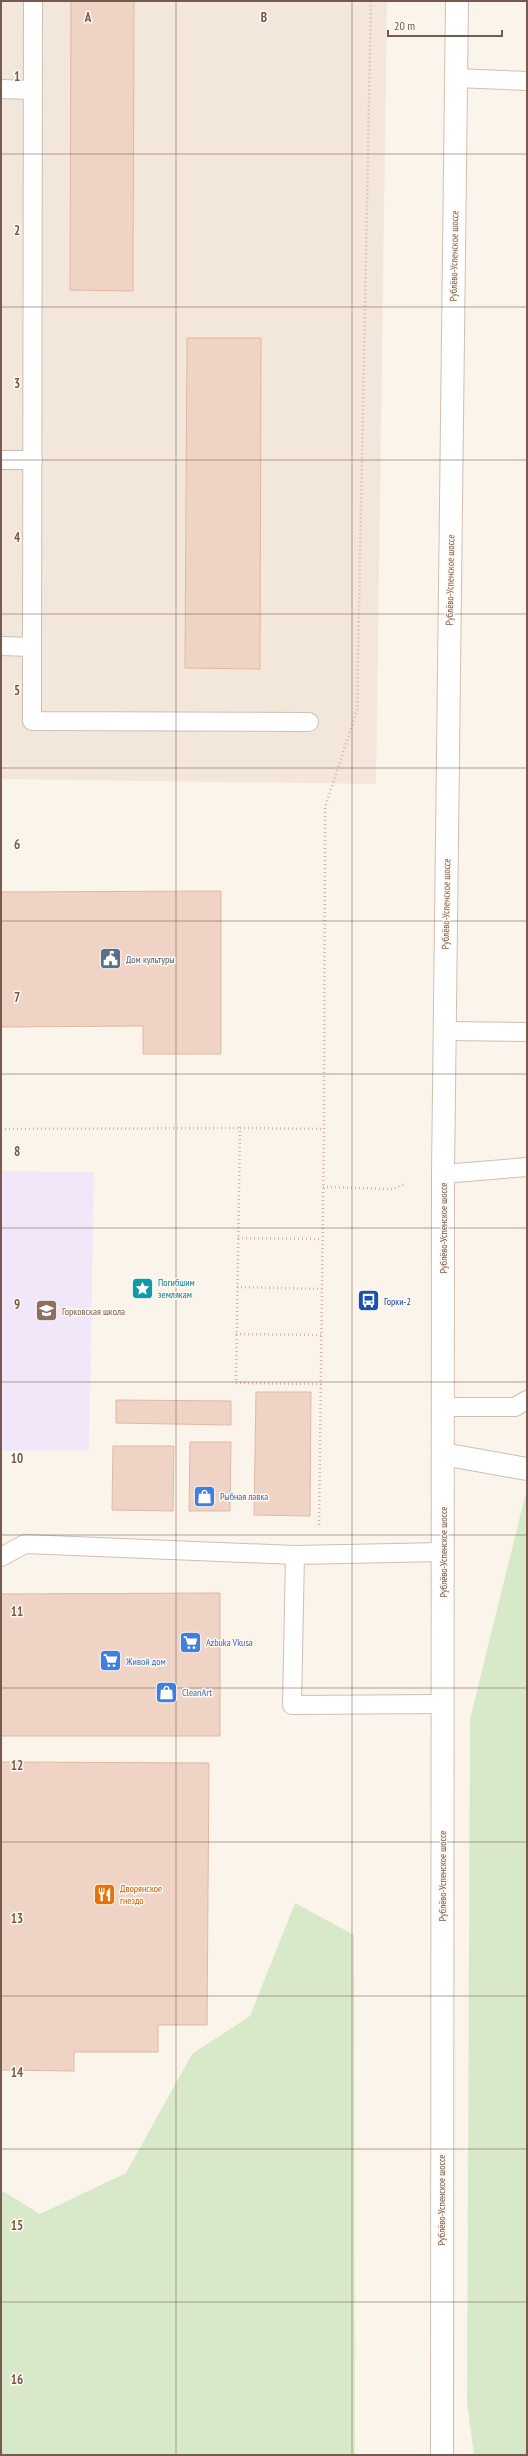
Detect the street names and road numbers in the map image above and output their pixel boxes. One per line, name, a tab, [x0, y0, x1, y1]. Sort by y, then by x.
street label: Рублёво-Успенское шоссе	[447, 210, 461, 302]
street label: Рублёво-Успенское шоссе	[443, 534, 457, 626]
street label: Рублёво-Успенское шоссе	[439, 858, 453, 950]
street label: Рублёво-Успенское шоссе	[437, 1183, 450, 1273]
street label: Рублёво-Успенское шоссе	[437, 1507, 450, 1597]
street label: Рублёво-Успенское шоссе	[436, 1831, 449, 1921]
street label: Рублёво-Успенское шоссе	[435, 2155, 448, 2245]

